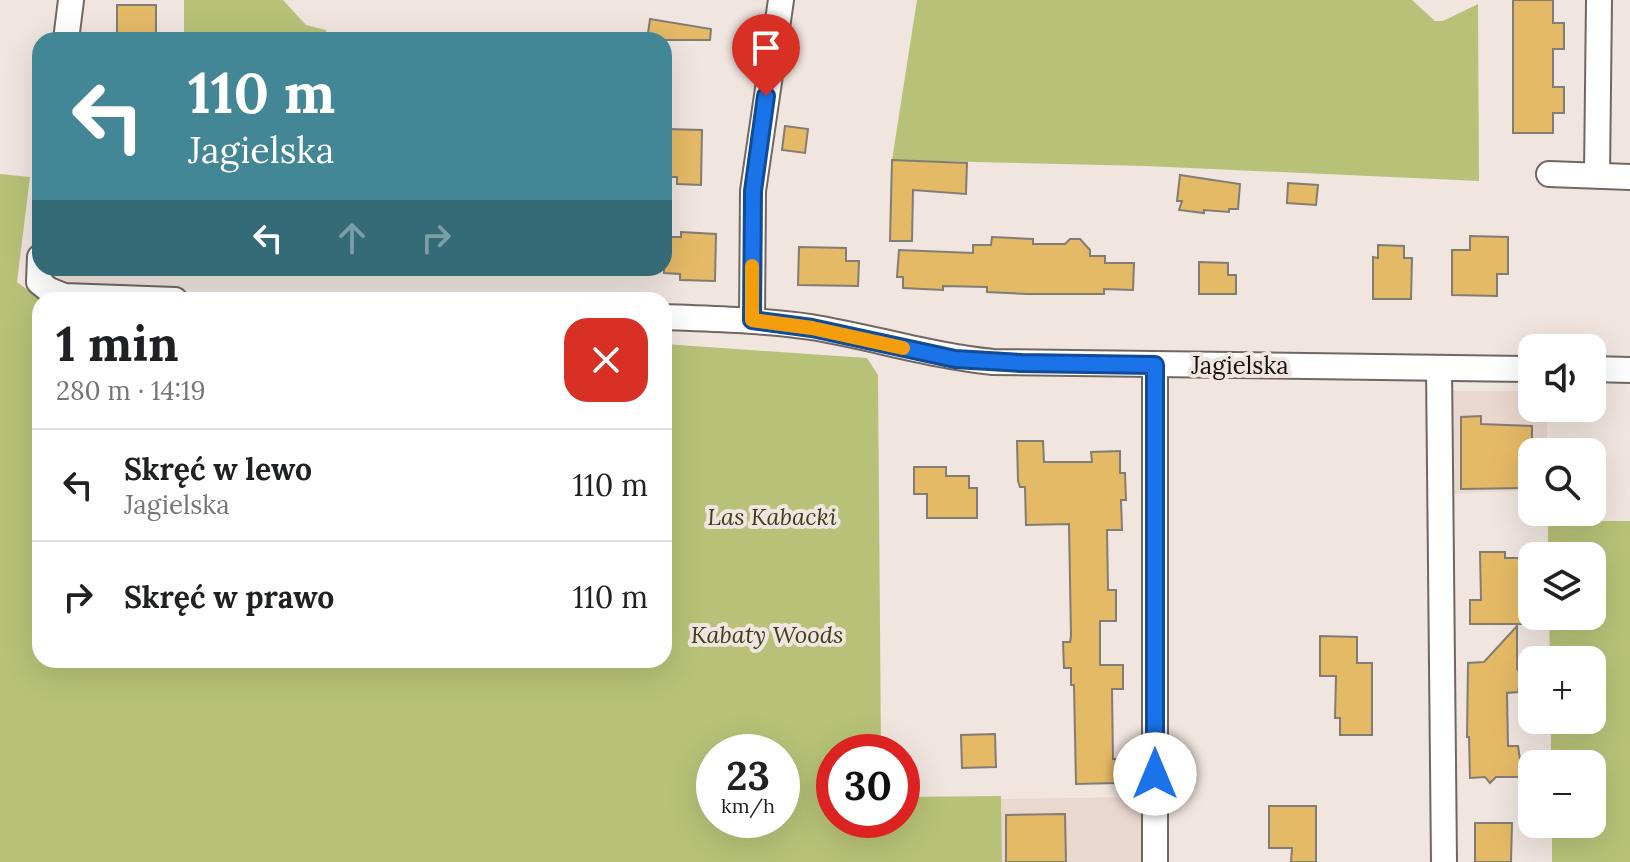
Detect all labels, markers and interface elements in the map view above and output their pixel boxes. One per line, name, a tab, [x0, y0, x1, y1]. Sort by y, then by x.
pin	[732, 14.0, 800, 96]
icon: arrive	[744, 26, 788, 70]
text: 110 m	[188, 57, 335, 128]
icon: left	[56, 64, 160, 168]
text: Jagielska	[188, 127, 334, 173]
icon: left	[246, 216, 290, 260]
icon: ahead	[330, 216, 374, 260]
icon: right	[414, 216, 458, 260]
text: 1 min	[56, 313, 179, 374]
button: close	[564, 318, 648, 402]
map controls	[1518, 334, 1606, 838]
button: sound	[1518, 334, 1606, 422]
street label: Jagielska	[1190, 350, 1289, 381]
text: 280 m · 14:19	[56, 374, 206, 407]
button: search	[1518, 438, 1606, 526]
text: Skręć w lewo	[124, 450, 312, 488]
icon: left	[56, 463, 100, 507]
text: 110 m	[573, 466, 648, 504]
text: Jagielska	[124, 488, 230, 521]
park label: Las Kabacki	[707, 501, 837, 532]
button: layers	[1518, 542, 1606, 630]
icon: right	[56, 575, 100, 619]
text: Skręć w prawo	[124, 578, 334, 616]
text: 110 m	[573, 578, 648, 616]
park label: Kabaty Woods	[691, 619, 843, 650]
button: +	[1518, 646, 1606, 734]
position arrow	[1113, 732, 1197, 816]
speed limit sign: 30	[816, 734, 920, 838]
text: 23	[726, 750, 770, 801]
button: −	[1518, 750, 1606, 838]
text: km/h	[721, 793, 775, 818]

